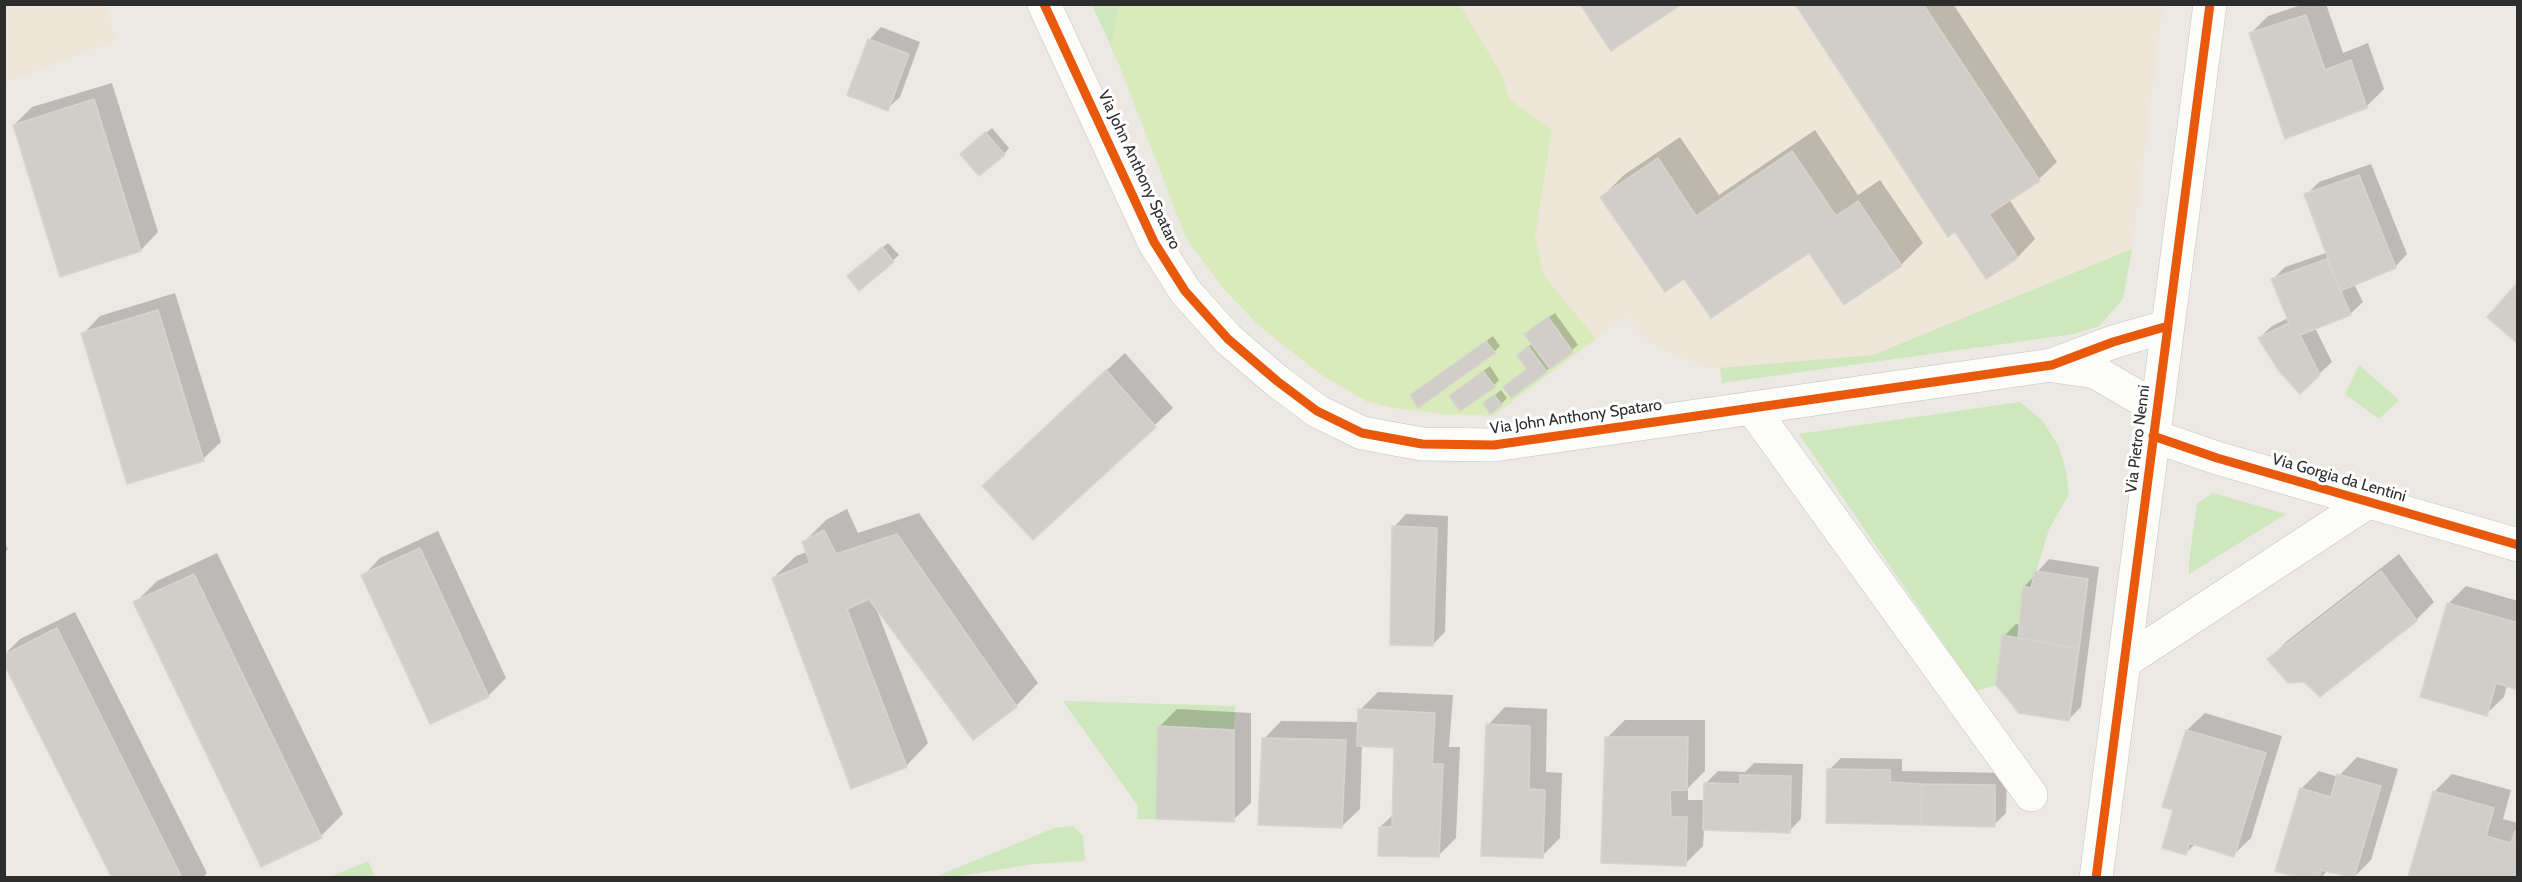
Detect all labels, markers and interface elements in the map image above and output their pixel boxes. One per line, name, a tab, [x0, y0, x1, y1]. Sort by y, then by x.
street label: Via John Anthony Spataro	[1094, 87, 1184, 253]
street label: Via Pietro Nenni	[2122, 384, 2154, 494]
street label: Via John Anthony Spataro	[1489, 395, 1663, 439]
street label: Via Gorgia da Lentini	[2270, 450, 2408, 506]

